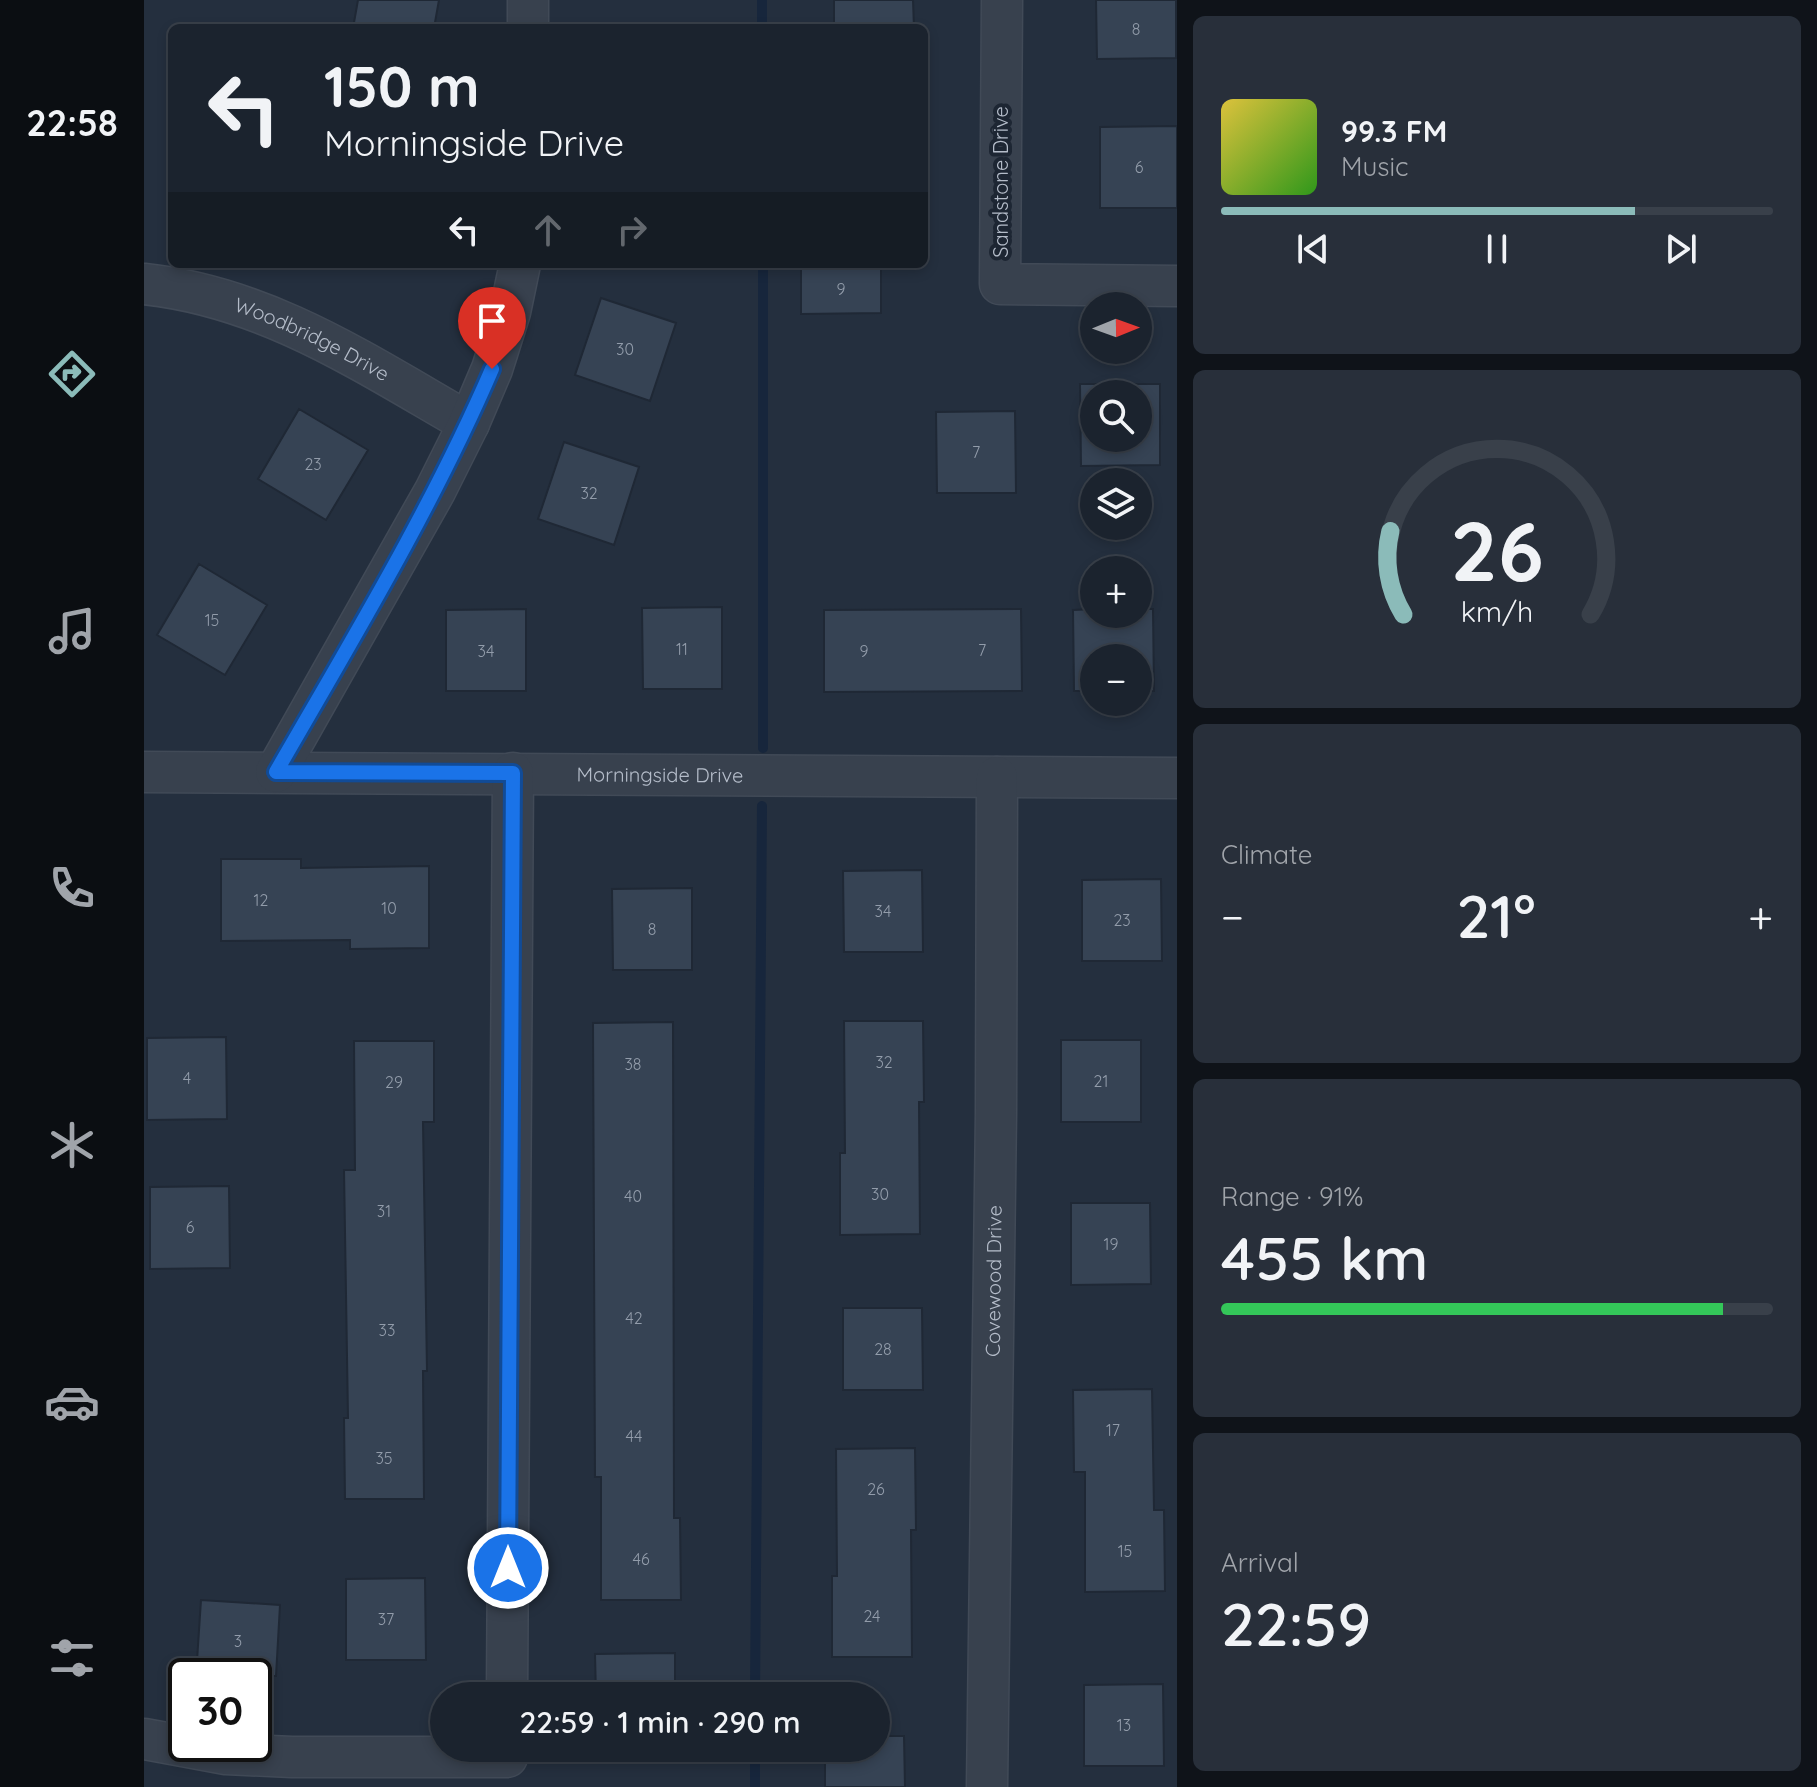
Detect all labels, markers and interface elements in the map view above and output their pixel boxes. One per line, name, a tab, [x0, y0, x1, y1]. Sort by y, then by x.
house number: 8	[1132, 19, 1140, 39]
text: 150 m	[324, 51, 480, 121]
icon: left	[192, 56, 296, 160]
text: 22:58	[26, 100, 118, 145]
street label: Sandstone Drive	[988, 106, 1013, 258]
text: 99.3 FM	[1341, 112, 1447, 150]
text: Morningside Drive	[324, 120, 624, 165]
text: Music	[1341, 150, 1409, 183]
house number: 6	[1135, 157, 1144, 177]
icon: left	[442, 208, 486, 252]
icon: ahead	[526, 208, 570, 252]
icon: right	[610, 208, 654, 252]
icon: previous	[1291, 227, 1335, 271]
icon: pause	[1475, 227, 1519, 271]
icon: next	[1659, 227, 1703, 271]
house number: 9	[837, 279, 846, 299]
pin	[458, 287, 526, 369]
street label: Woodbridge Drive	[231, 292, 394, 386]
north arrow	[1080, 292, 1152, 364]
map controls	[1080, 292, 1152, 716]
icon: arrive	[470, 299, 514, 343]
house number: 30	[616, 339, 634, 359]
icon: directions	[44, 346, 100, 402]
button: search	[1080, 380, 1152, 452]
house number: 7	[972, 442, 980, 462]
house number: 23	[304, 454, 322, 474]
button: layers	[1080, 468, 1152, 540]
house number: 32	[580, 483, 598, 503]
text: 26	[1450, 498, 1544, 602]
button: +	[1080, 556, 1152, 628]
text: km/h	[1461, 593, 1533, 629]
icon: music	[44, 603, 100, 659]
house number: 15	[205, 610, 219, 630]
house number: 11	[676, 639, 688, 659]
house number: 7	[978, 640, 986, 660]
house number: 34	[478, 641, 494, 661]
house number: 9	[860, 641, 869, 661]
button: −	[1080, 644, 1152, 716]
street label: Morningside Drive	[577, 762, 743, 787]
text: Climate	[1221, 838, 1312, 871]
icon: phone	[44, 860, 100, 916]
text: 21°	[1456, 878, 1536, 953]
text: −	[1221, 889, 1244, 944]
text: +	[1748, 889, 1773, 944]
house number: 12	[254, 890, 269, 910]
house number: 10	[381, 898, 397, 918]
house number: 34	[875, 901, 891, 921]
house number: 23	[1113, 910, 1131, 930]
house number: 8	[648, 919, 656, 939]
house number: 32	[875, 1052, 893, 1072]
house number: 38	[624, 1054, 642, 1074]
house number: 4	[183, 1068, 191, 1088]
house number: 21	[1094, 1071, 1108, 1091]
house number: 29	[385, 1072, 403, 1092]
icon: climate	[44, 1117, 100, 1173]
text: Range · 91%	[1221, 1180, 1363, 1213]
house number: 30	[871, 1184, 889, 1204]
house number: 40	[624, 1186, 642, 1206]
house number: 31	[377, 1201, 391, 1221]
street label: Covewood Drive	[980, 1205, 1007, 1357]
house number: 6	[186, 1217, 195, 1237]
text: 455 km	[1221, 1220, 1428, 1295]
house number: 19	[1104, 1234, 1118, 1254]
house number: 42	[625, 1308, 643, 1328]
house number: 33	[379, 1320, 395, 1340]
house number: 28	[874, 1339, 892, 1359]
icon: car	[44, 1374, 100, 1430]
house number: 17	[1106, 1420, 1120, 1440]
house number: 44	[626, 1426, 642, 1446]
house number: 35	[375, 1448, 393, 1468]
house number: 26	[867, 1479, 885, 1499]
position arrow	[466, 1526, 550, 1610]
house number: 15	[1118, 1541, 1132, 1561]
text: Arrival	[1221, 1546, 1299, 1579]
house number: 46	[632, 1549, 650, 1569]
text: 22:59	[1221, 1586, 1371, 1661]
house number: 24	[863, 1606, 881, 1626]
house number: 37	[378, 1609, 394, 1629]
icon: filters	[44, 1630, 100, 1686]
house number: 3	[234, 1631, 242, 1651]
speed limit sign: 30	[168, 1658, 272, 1762]
text: 22:59 · 1 min · 290 m	[519, 1703, 801, 1741]
house number: 13	[1117, 1715, 1131, 1735]

